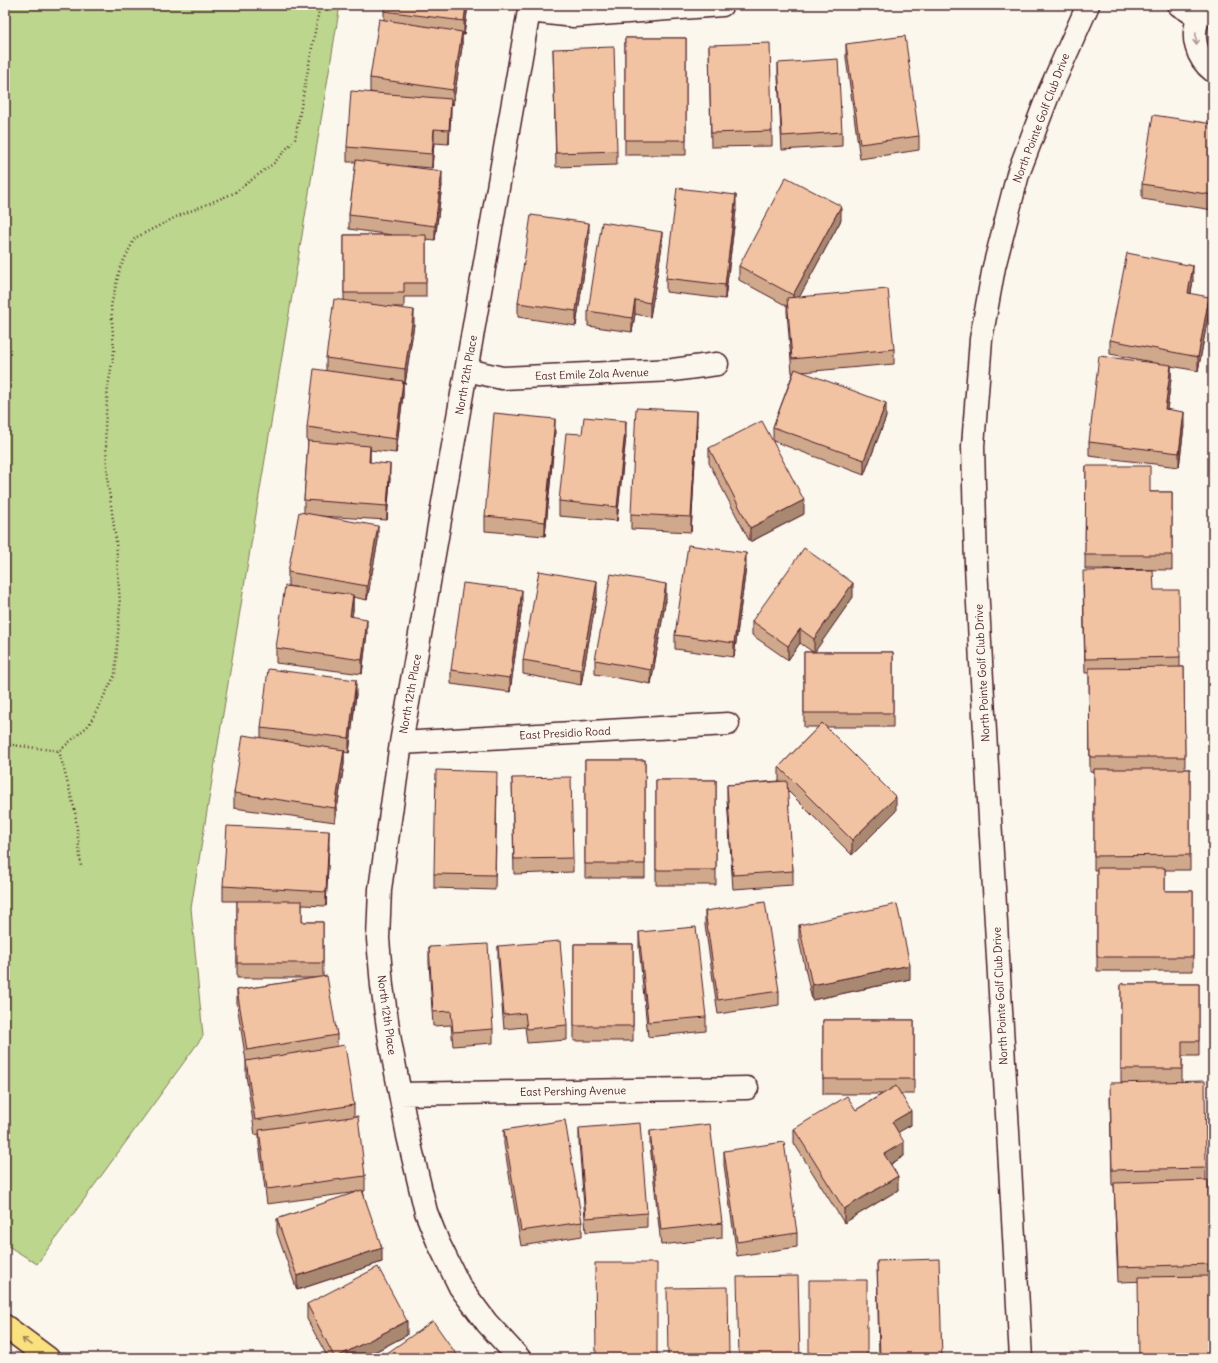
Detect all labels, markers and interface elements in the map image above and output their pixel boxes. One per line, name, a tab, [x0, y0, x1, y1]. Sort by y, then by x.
one-way arrow	[1192, 32, 1200, 45]
street label: North Pointe Golf Club Drive	[1010, 51, 1072, 185]
street label: North 12th Place	[452, 334, 480, 416]
street label: East Emile Zola Avenue	[535, 365, 649, 383]
street label: North Pointe Golf Club Drive	[971, 604, 993, 742]
street label: North 12th Place	[396, 653, 424, 735]
street label: East Presidio Road	[519, 724, 612, 742]
street label: North Pointe Golf Club Drive	[989, 927, 1011, 1065]
street label: North 12th Place	[374, 974, 400, 1056]
street label: East Pershing Avenue	[520, 1083, 626, 1099]
one-way arrow	[21, 1337, 32, 1346]

